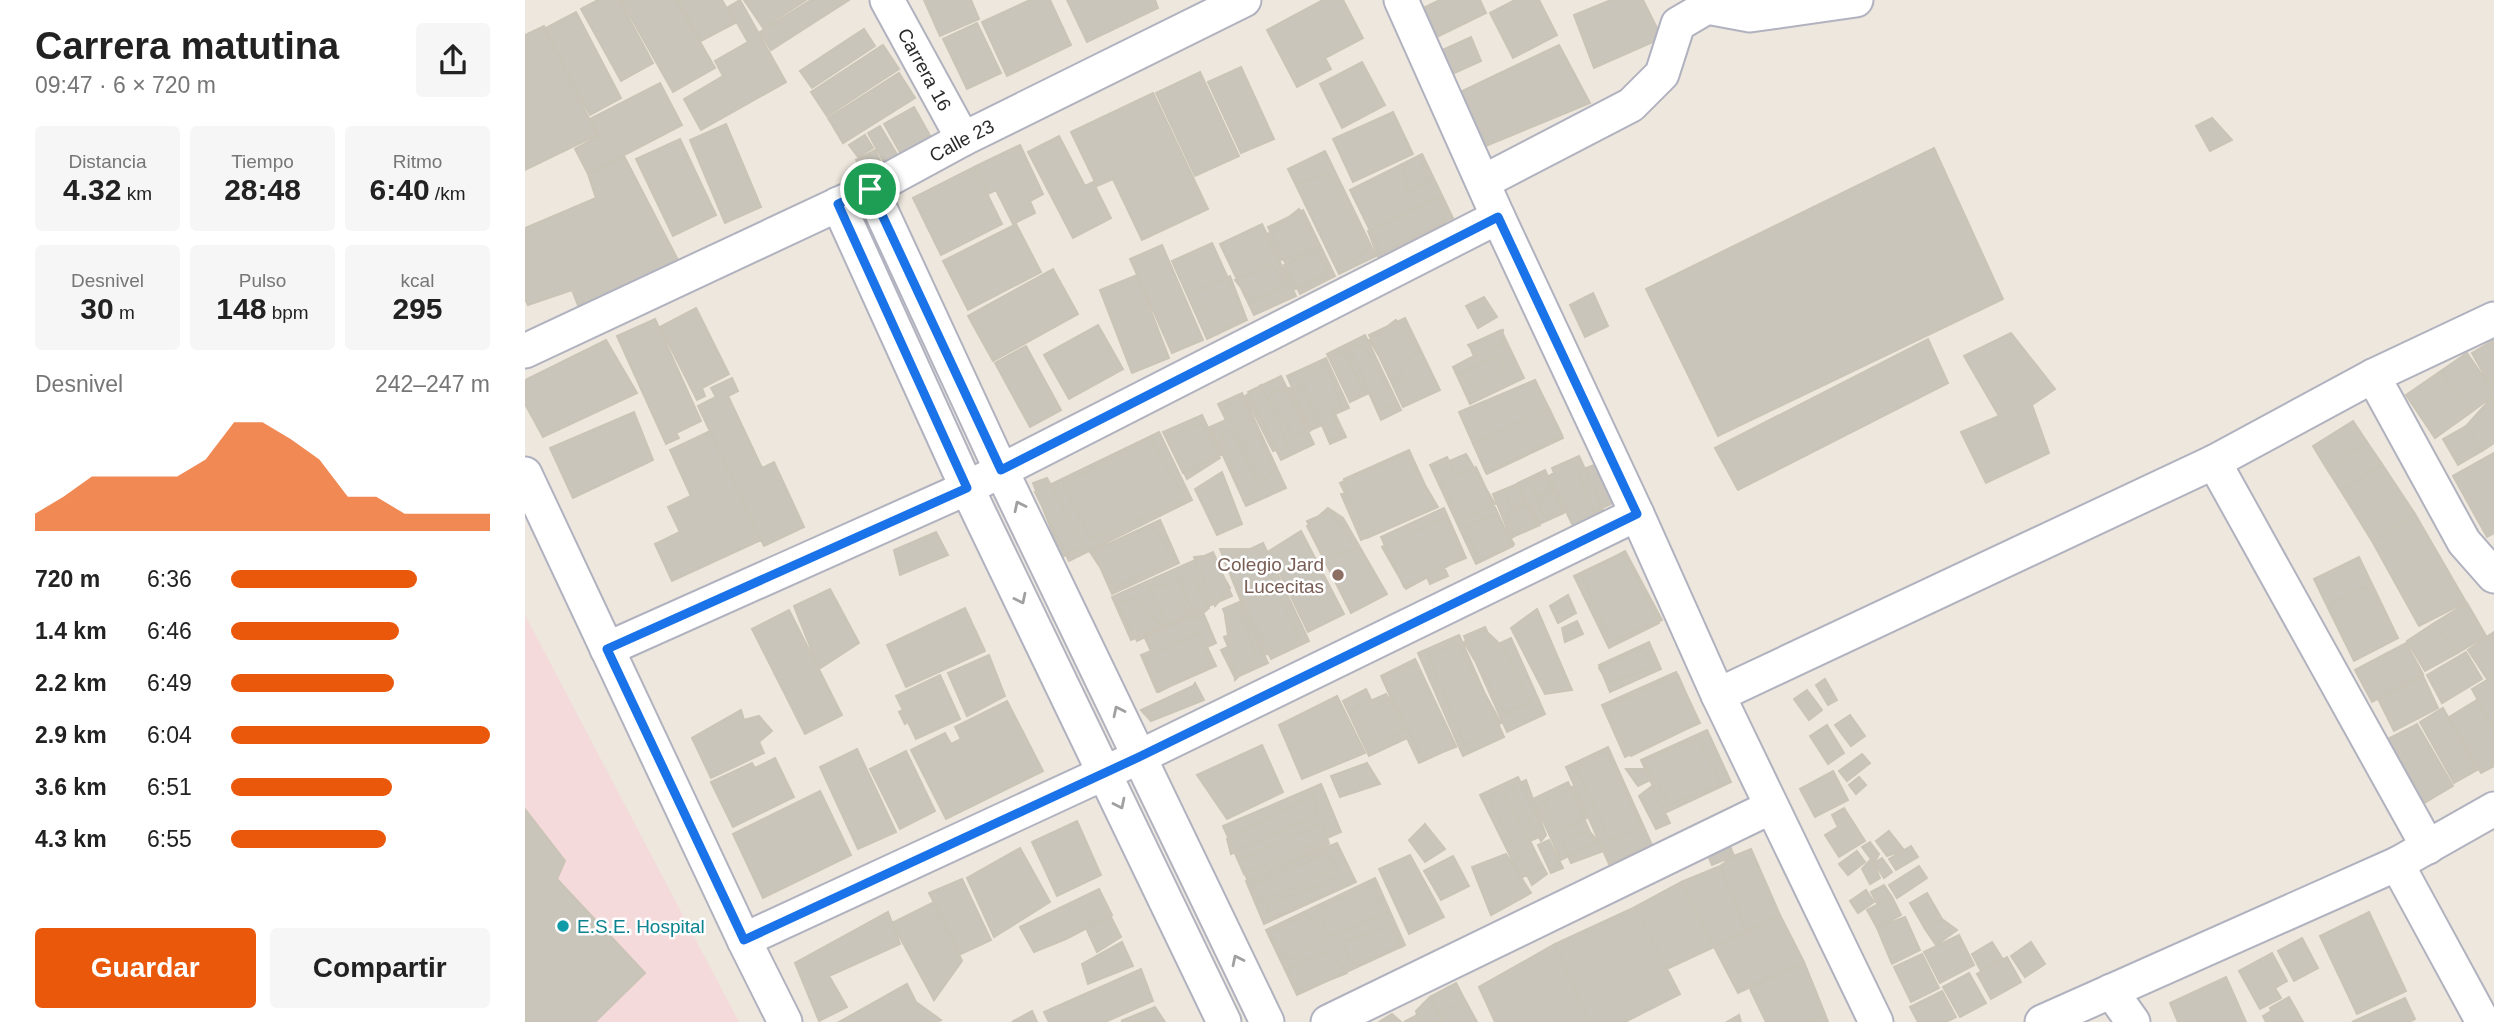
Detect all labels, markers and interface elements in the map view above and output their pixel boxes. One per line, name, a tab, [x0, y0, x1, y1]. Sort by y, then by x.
button: share	[416, 23, 490, 97]
text: Carrera matutina	[35, 25, 339, 67]
street label: Carrera 16	[893, 25, 955, 114]
text: 09:47 · 6 × 720 m	[35, 72, 216, 98]
street label: Calle 23	[926, 115, 998, 166]
text: Distancia	[68, 151, 147, 172]
text: Tiempo	[231, 151, 294, 172]
text: Ritmo	[393, 151, 442, 172]
pin	[840, 159, 900, 219]
icon: arrive	[851, 170, 889, 208]
text: 4.32	[63, 173, 121, 206]
text: 28:48	[224, 173, 301, 206]
text: 6:40	[370, 173, 430, 206]
text: km	[121, 183, 152, 204]
text: /km	[430, 183, 465, 204]
text: Desnivel	[71, 270, 144, 291]
text: Pulso	[239, 270, 286, 291]
text: kcal	[401, 270, 434, 291]
text: 30	[80, 292, 114, 325]
text: 148	[216, 292, 266, 325]
text: 295	[392, 292, 443, 325]
text: m	[114, 302, 135, 323]
text: bpm	[266, 302, 309, 323]
text: Desnivel	[35, 371, 123, 397]
text: 242–247 m	[375, 371, 490, 397]
one-way arrow	[1013, 501, 1027, 513]
place label: Colegio Jard Lucecitas	[1217, 554, 1324, 597]
text: 720 m	[35, 566, 100, 592]
text: 6:36	[147, 566, 192, 592]
marker: Colegio Jard Lucecitas	[1330, 567, 1346, 583]
one-way arrow	[1013, 592, 1027, 604]
text: 1.4 km	[35, 618, 107, 644]
text: 6:46	[147, 618, 192, 644]
text: 2.2 km	[35, 670, 107, 696]
text: 6:49	[147, 670, 192, 696]
one-way arrow	[1112, 706, 1126, 718]
text: 2.9 km	[35, 722, 107, 748]
text: 6:04	[147, 722, 192, 748]
text: 3.6 km	[35, 774, 107, 800]
text: 6:51	[147, 774, 192, 800]
one-way arrow	[1112, 797, 1126, 809]
text: 4.3 km	[35, 826, 107, 852]
text: 6:55	[147, 826, 192, 852]
place label: E.S.E. Hospital	[577, 916, 705, 937]
marker: E.S.E. Hospital	[555, 918, 571, 934]
button: Guardar	[35, 928, 256, 1008]
button: Compartir	[270, 928, 490, 1008]
one-way arrow	[1232, 955, 1246, 968]

